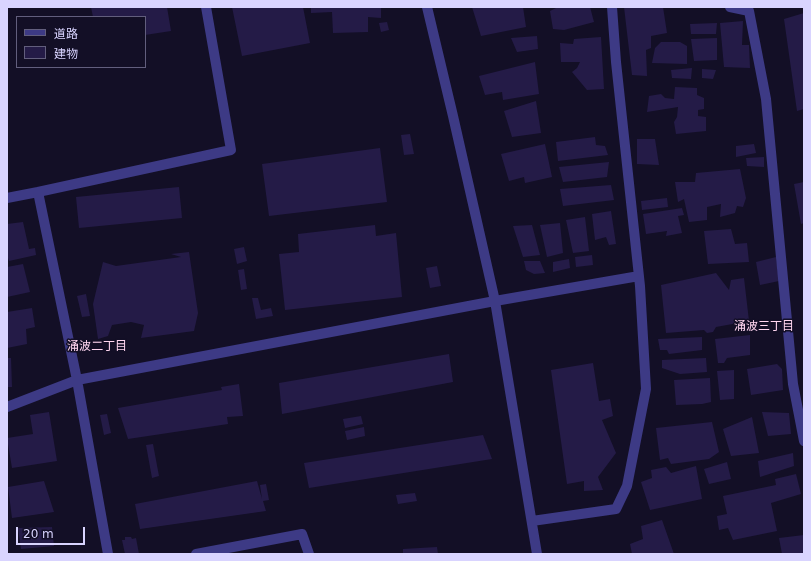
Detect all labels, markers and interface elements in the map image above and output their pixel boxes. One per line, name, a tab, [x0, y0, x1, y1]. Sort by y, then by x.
legend	[16, 16, 146, 68]
text: 道路	[54, 27, 78, 41]
text: 建物	[54, 47, 78, 61]
district label: 涌波三丁目	[734, 320, 794, 334]
district label: 涌波二丁目	[67, 340, 127, 354]
scale bar	[18, 519, 87, 545]
text: 20 m	[23, 527, 54, 541]

